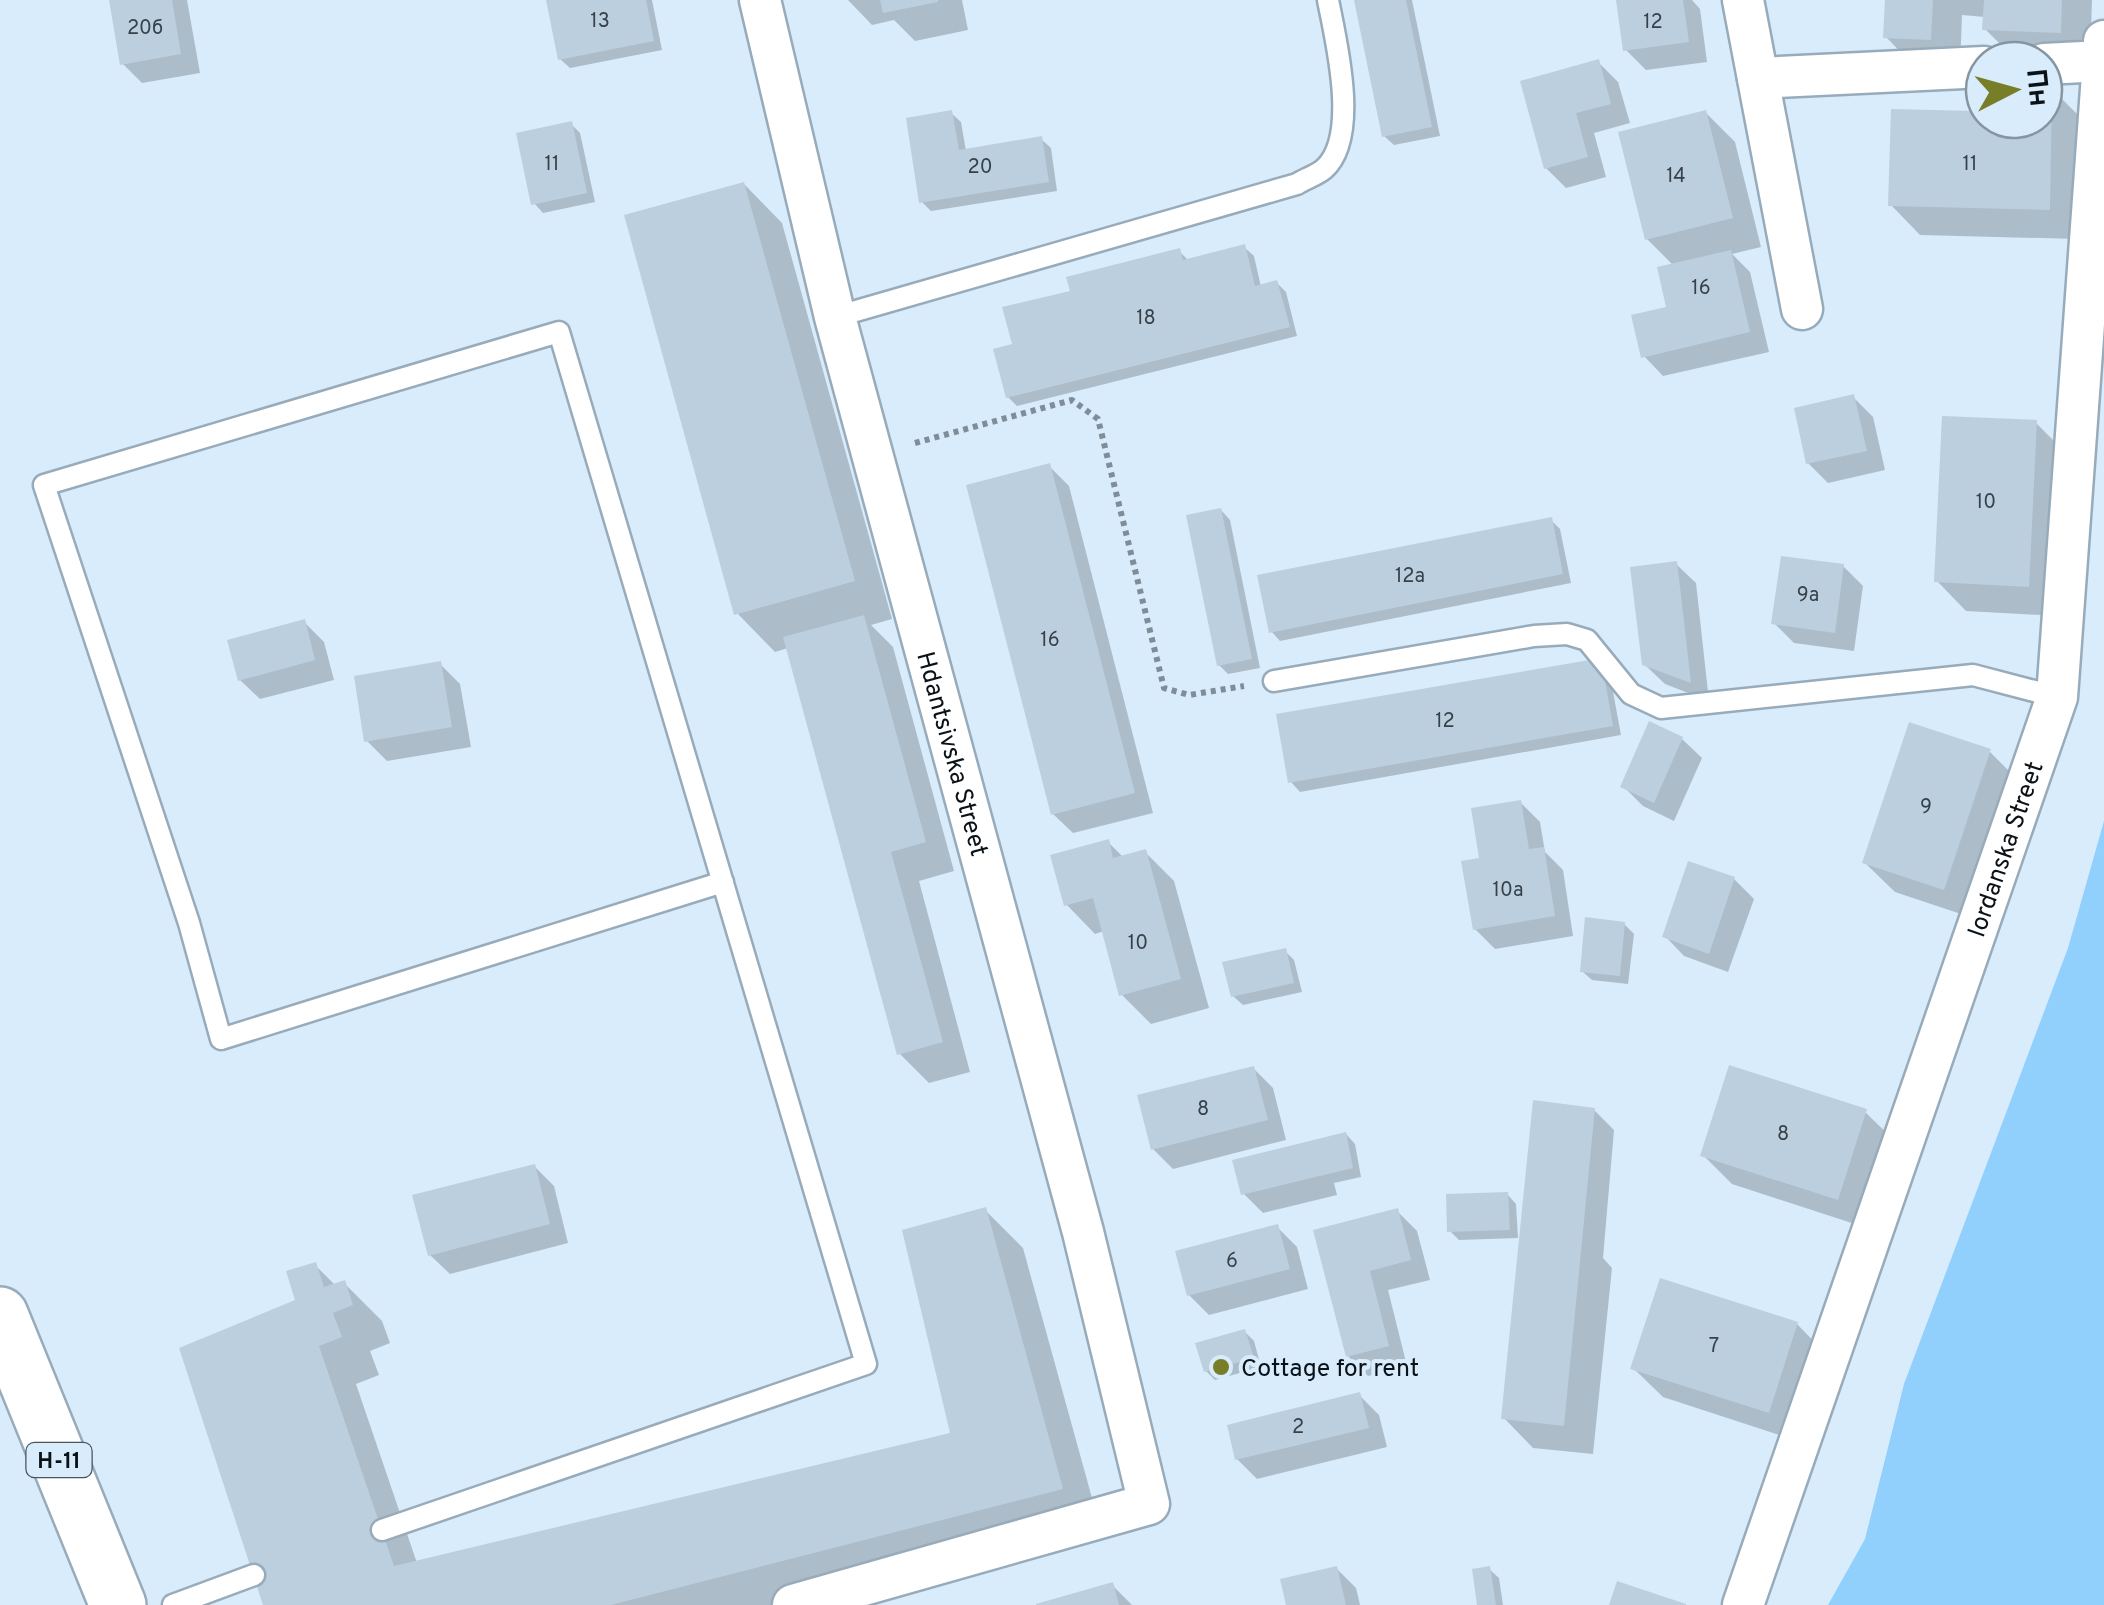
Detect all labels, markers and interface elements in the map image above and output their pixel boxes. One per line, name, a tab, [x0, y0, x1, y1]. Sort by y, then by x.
house number: 13	[590, 9, 610, 35]
house number: 12	[1643, 10, 1663, 36]
house number: 20б	[127, 16, 163, 42]
north arrow	[1964, 40, 2064, 140]
text: Пн	[2016, 67, 2056, 108]
house number: 11	[545, 152, 559, 178]
house number: 11	[1963, 152, 1977, 178]
house number: 20	[967, 155, 993, 181]
house number: 14	[1666, 164, 1686, 190]
house number: 16	[1691, 276, 1711, 302]
house number: 18	[1136, 306, 1156, 332]
house number: 10	[1976, 490, 1996, 516]
house number: 12а	[1395, 564, 1425, 590]
house number: 9а	[1797, 583, 1819, 609]
house number: 16	[1040, 628, 1060, 654]
street label: Hdantsivska Street	[907, 648, 993, 860]
house number: 12	[1435, 709, 1455, 735]
street label: Iordanska Street	[1962, 758, 2052, 942]
house number: 9	[1920, 795, 1932, 821]
house number: 10а	[1493, 878, 1523, 904]
house number: 10	[1128, 931, 1148, 957]
house number: 8	[1197, 1097, 1209, 1123]
house number: 8	[1777, 1122, 1789, 1148]
house number: 6	[1226, 1249, 1238, 1275]
house number: 7	[1709, 1334, 1719, 1360]
place label: Cottage for rent	[1241, 1354, 1419, 1386]
marker: Cottage for rent	[1210, 1356, 1232, 1378]
house number: 2	[1292, 1415, 1304, 1441]
road number: Н-11	[27, 1443, 92, 1477]

